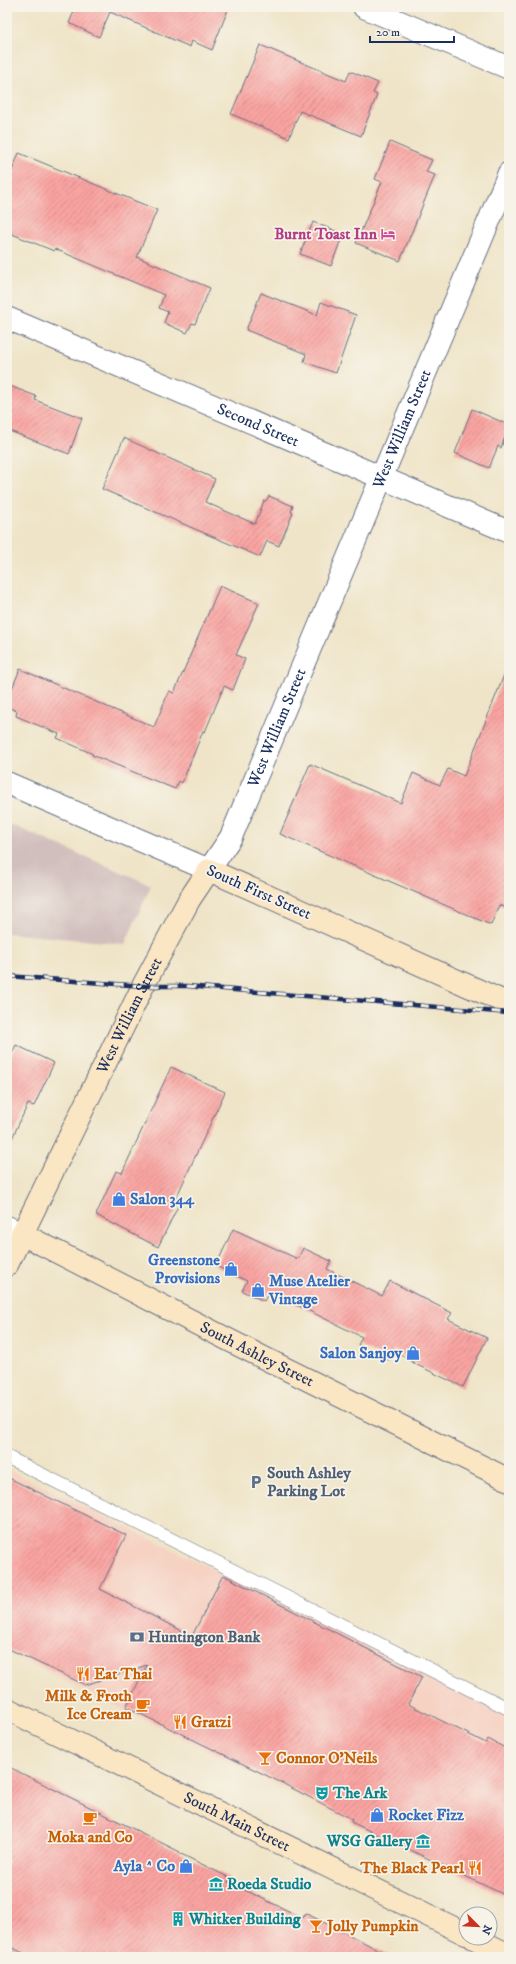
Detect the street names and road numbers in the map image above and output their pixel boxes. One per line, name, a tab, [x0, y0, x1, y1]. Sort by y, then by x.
street label: West William Street	[368, 366, 436, 492]
street label: Second Street	[214, 399, 302, 451]
street label: West William Street	[243, 665, 310, 791]
street label: South First Street	[204, 860, 314, 924]
street label: West William Street	[92, 954, 167, 1077]
street label: South Ashley Street	[197, 1317, 317, 1391]
street label: South Main Street	[180, 1787, 293, 1856]

